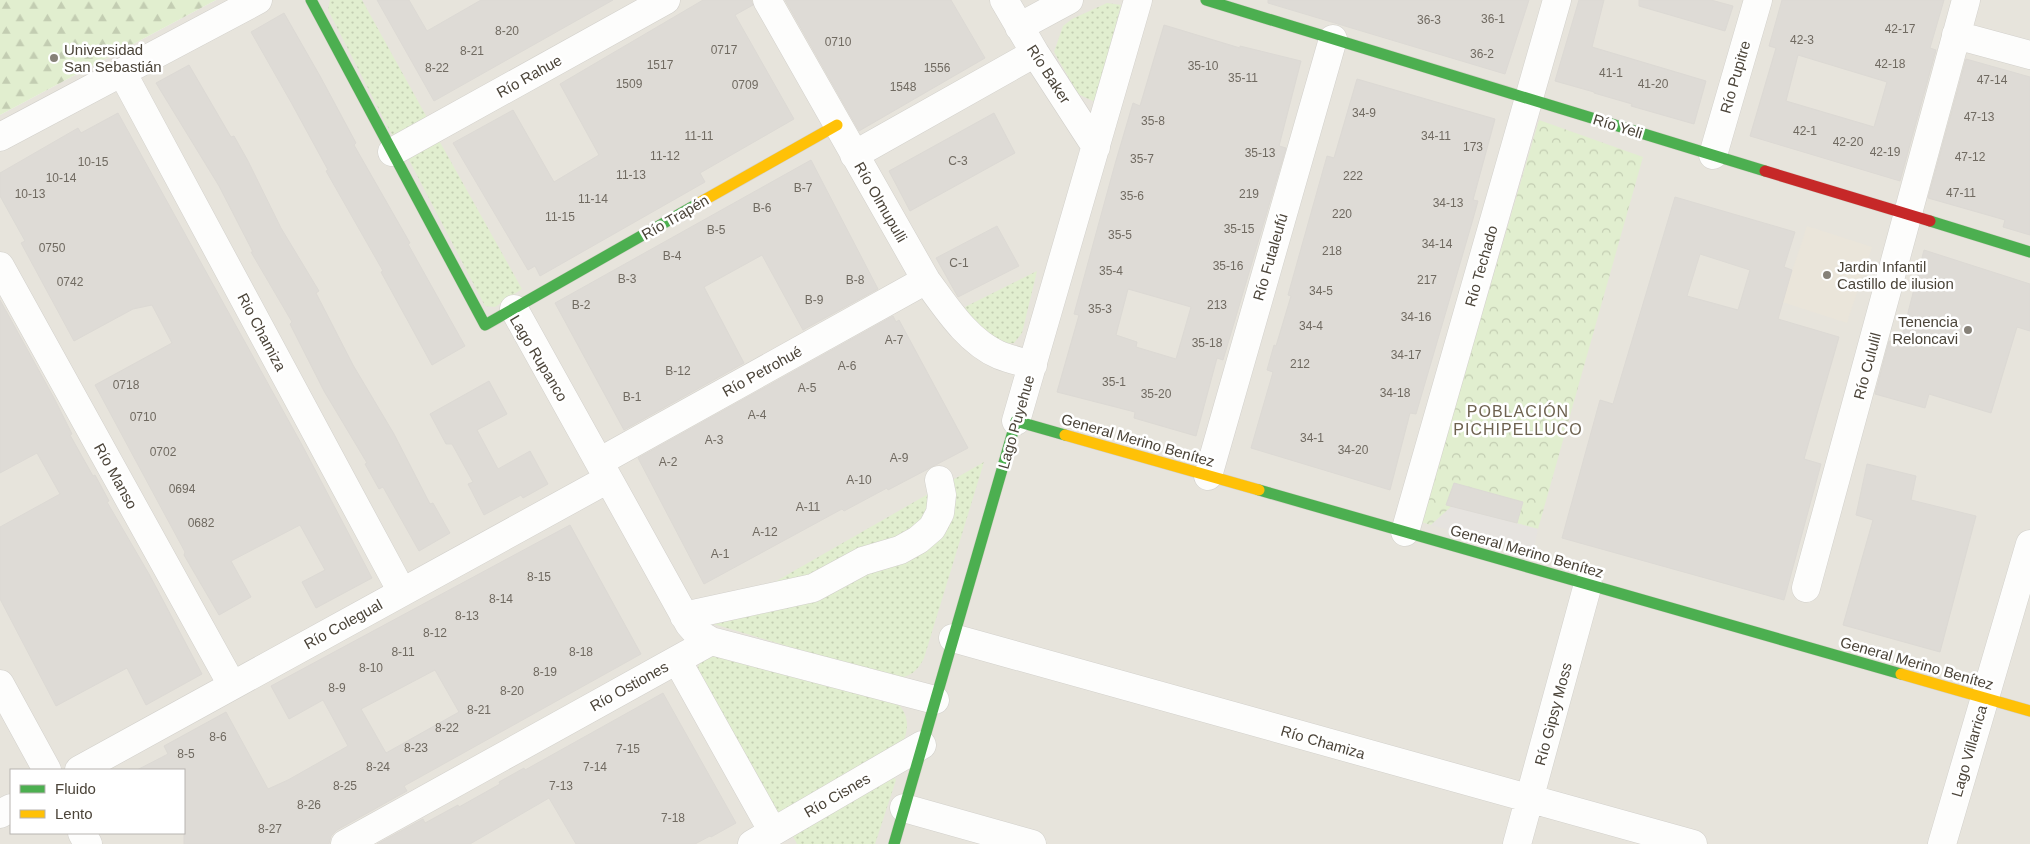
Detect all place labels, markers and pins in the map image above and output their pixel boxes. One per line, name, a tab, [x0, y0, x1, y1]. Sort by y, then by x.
place label: Universidad San Sebastián	[64, 41, 162, 75]
marker: Universidad San Sebastián	[48, 52, 60, 64]
place label: Jardin Infantil Castillo de ilusion	[1837, 258, 1954, 292]
marker: Jardin Infantil Castillo de ilusion	[1821, 269, 1833, 281]
place label: Tenencia Reloncavi	[1892, 313, 1959, 347]
marker: Tenencia Reloncavi	[1962, 324, 1974, 336]

